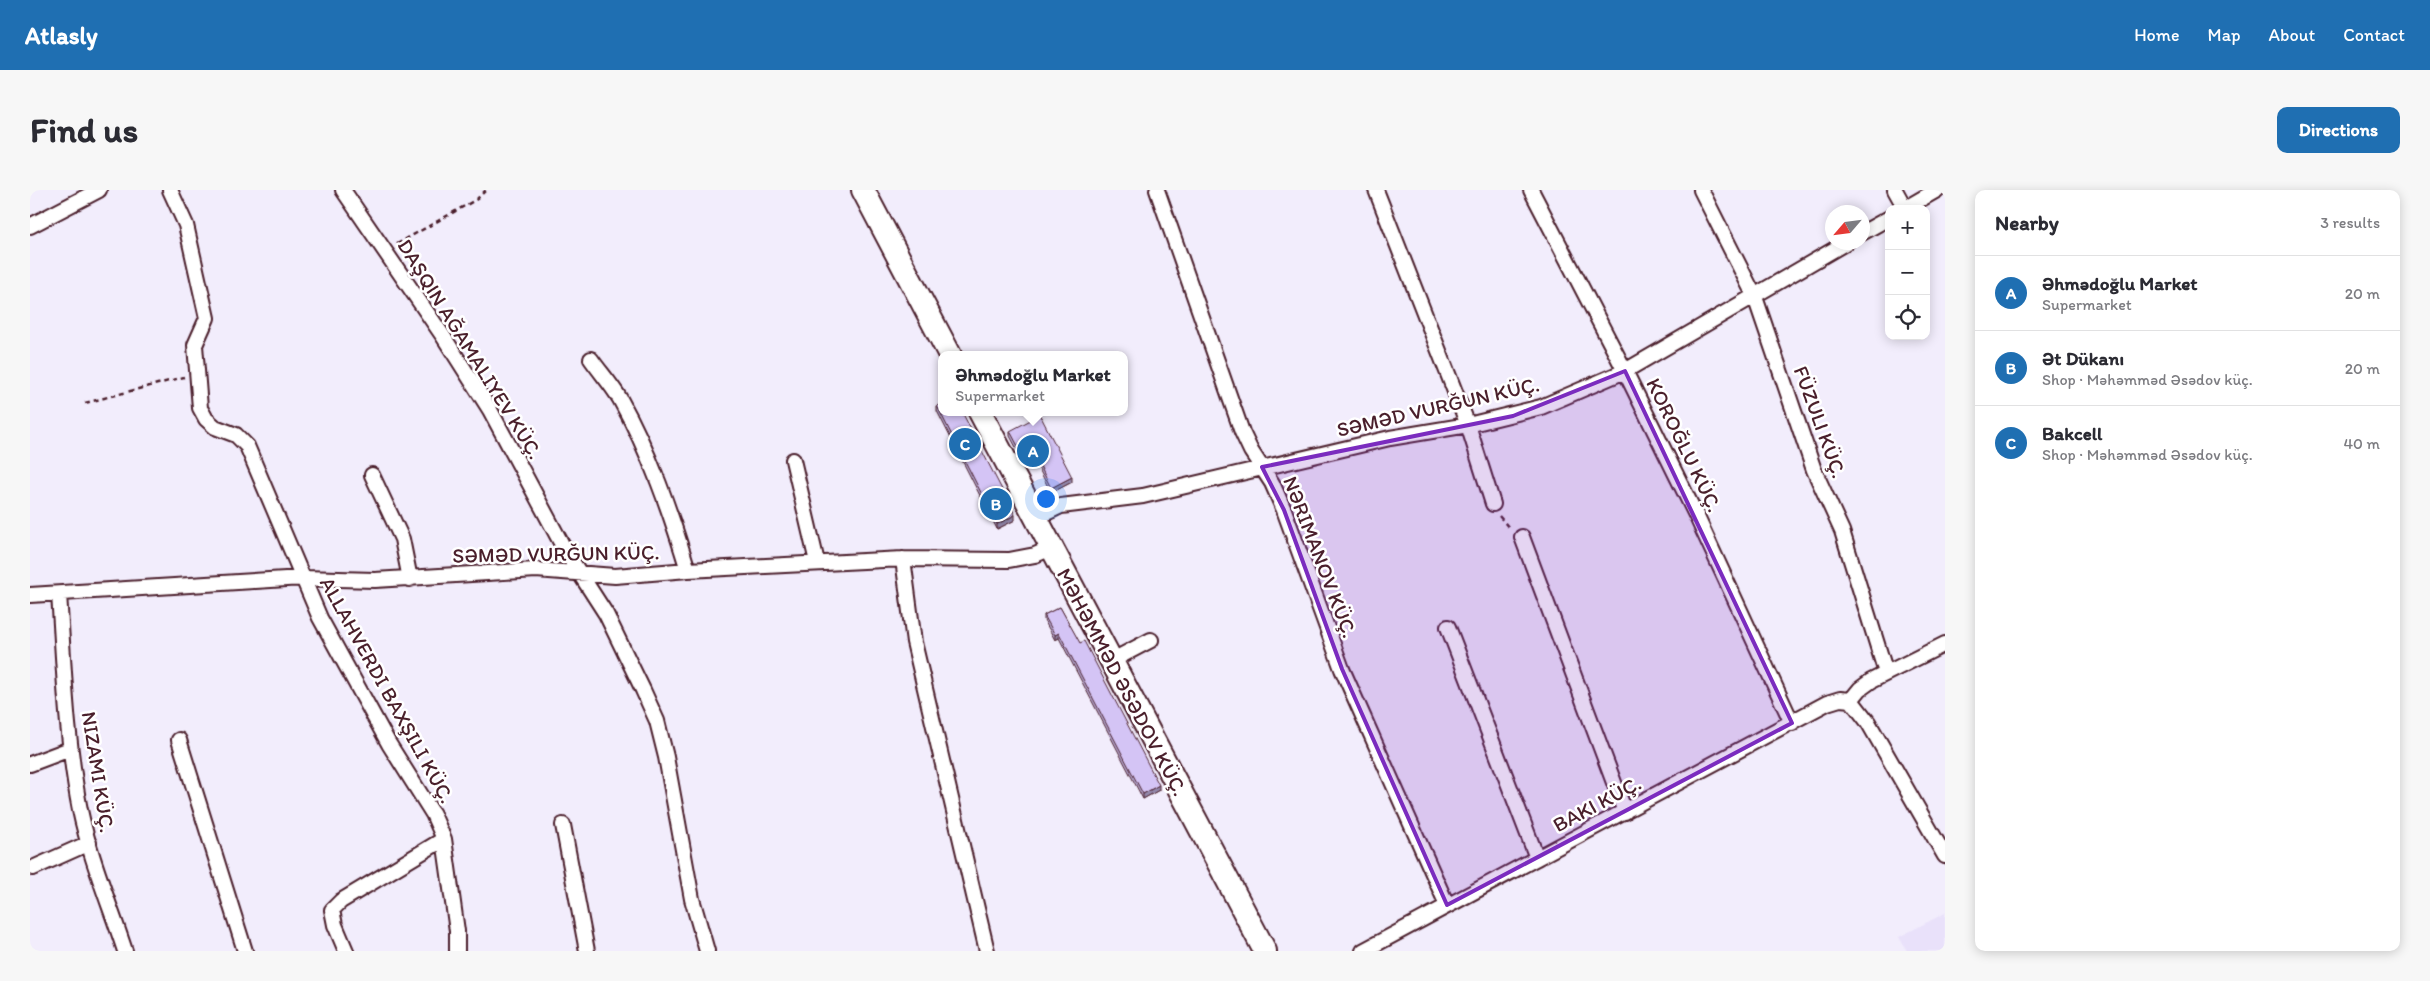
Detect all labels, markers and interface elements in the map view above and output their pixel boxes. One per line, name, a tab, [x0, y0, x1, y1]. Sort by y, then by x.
text: Atlasly	[25, 21, 98, 50]
text: Home	[2134, 24, 2180, 46]
text: Map	[2208, 24, 2241, 46]
text: About	[2269, 24, 2315, 46]
text: Contact	[2343, 24, 2405, 46]
button: Directions	[2277, 107, 2400, 153]
text: Find us	[30, 109, 138, 151]
north arrow	[1825, 205, 1870, 250]
map controls	[1885, 205, 1930, 340]
button: +	[1885, 205, 1930, 250]
text: Nearby	[1995, 210, 2059, 235]
text: 3 results	[2320, 213, 2380, 232]
street label: DAŞQIN AĞAMALIYEV KÜÇ.	[392, 234, 548, 463]
button: −	[1885, 250, 1930, 295]
text: Əhmədoğlu Market	[2042, 272, 2197, 295]
text: A	[2006, 284, 2016, 303]
text: 20 m	[2345, 284, 2380, 303]
button: locate	[1885, 295, 1930, 340]
text: Supermarket	[2042, 295, 2132, 314]
text: Ət Dükanı	[2042, 347, 2124, 370]
popup	[938, 351, 1128, 416]
text: B	[2006, 359, 2016, 378]
text: 20 m	[2345, 359, 2380, 378]
street label: FÜZULI KÜÇ.	[1789, 362, 1852, 481]
text: Əhmədoğlu Market	[955, 363, 1111, 386]
text: Shop · Məhəmməd Əsədov küç.	[2042, 370, 2253, 389]
street label: SƏMƏD VURĞUN KÜÇ.	[1334, 371, 1542, 442]
street label: KOROĞLU KÜÇ.	[1641, 374, 1728, 516]
text: Supermarket	[955, 386, 1045, 405]
text: Bakcell	[2042, 422, 2102, 445]
pin: C	[949, 425, 981, 463]
pin: A	[1017, 432, 1049, 470]
text: C	[2006, 434, 2016, 453]
text: 40 m	[2343, 434, 2380, 453]
text: Shop · Məhəmməd Əsədov küç.	[2042, 445, 2253, 464]
street label: NƏRIMANOV KÜÇ.	[1278, 473, 1363, 641]
pin: B	[980, 485, 1012, 523]
your location	[1033, 486, 1059, 512]
street label: SƏMƏD VURĞUN KÜÇ.	[452, 539, 660, 568]
street label: MƏHƏMMƏD ƏSƏDOV KÜÇ.	[1052, 564, 1193, 800]
street label: ALLAHVERDI BAXŞILI KÜÇ.	[315, 572, 460, 807]
street label: NIZAMI KÜÇ.	[77, 710, 120, 834]
street label: BAKI KÜÇ.	[1548, 770, 1645, 837]

